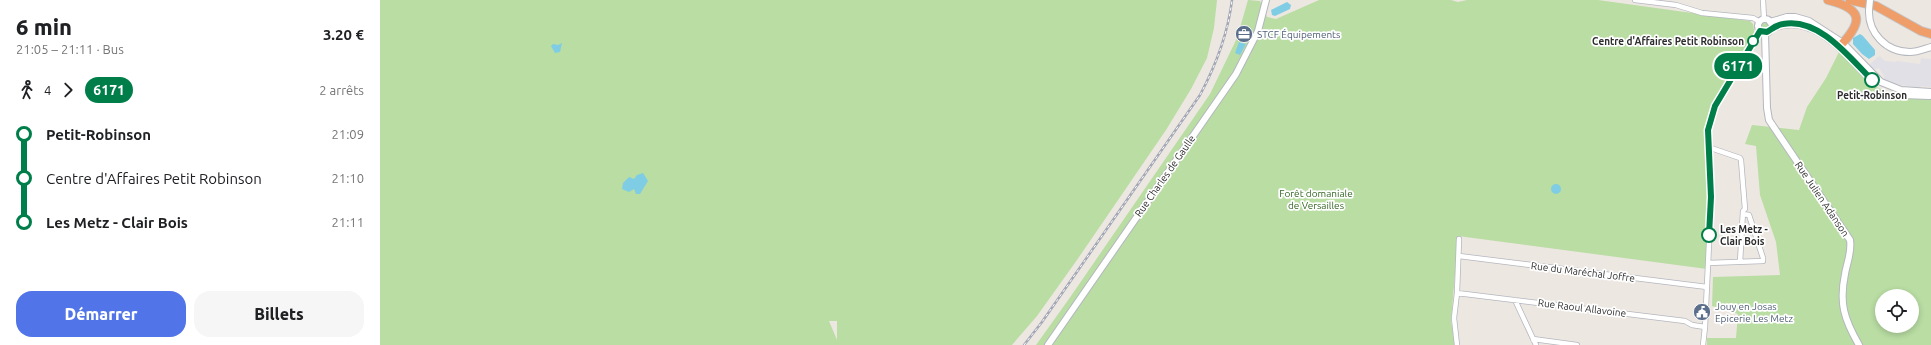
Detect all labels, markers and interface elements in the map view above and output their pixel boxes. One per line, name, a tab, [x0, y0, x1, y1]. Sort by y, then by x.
text: 6 min	[16, 14, 72, 39]
office icon: STCF Équipements	[1234, 24, 1254, 44]
text: 3.20 €	[323, 26, 364, 43]
place label: STCF Équipements	[1257, 28, 1340, 40]
place label: Centre d'Affaires Petit Robinson	[1592, 35, 1744, 47]
marker: Centre d'Affaires Petit Robinson	[1747, 35, 1759, 47]
text: 21:05 – 21:11 · Bus	[16, 42, 124, 56]
line badge: 6171	[1710, 53, 1766, 79]
text: 6171	[1722, 58, 1754, 74]
marker: Petit-Robinson	[1864, 72, 1880, 88]
icon: walk	[16, 79, 38, 101]
icon: forward	[57, 79, 79, 101]
text: 6171	[93, 82, 125, 98]
text: 4	[44, 83, 51, 97]
text: 2 arrêts	[319, 83, 364, 97]
place label: Petit-Robinson	[1837, 90, 1907, 101]
text: Petit-Robinson	[46, 126, 151, 143]
text: 21:09	[331, 127, 364, 141]
street label: Rue Charles de Gaulle	[1133, 133, 1197, 219]
street label: Rue Julien Adanson	[1793, 159, 1851, 239]
text: Centre d'Affaires Petit Robinson	[46, 170, 262, 187]
text: 21:10	[331, 171, 364, 185]
park label: Forêt domaniale de Versailles	[1279, 188, 1353, 211]
text: Les Metz - Clair Bois	[46, 214, 188, 231]
text: 21:11	[331, 215, 364, 229]
place label: Les Metz - Clair Bois	[1720, 224, 1769, 247]
marker: Les Metz - Clair Bois	[1701, 227, 1717, 243]
street label: Rue du Maréchal Joffre	[1530, 260, 1636, 284]
map controls	[1875, 289, 1919, 333]
button: locate	[1875, 289, 1919, 333]
button: Démarrer	[16, 291, 186, 337]
button: Billets	[194, 291, 364, 337]
street label: Rue Raoul Allavoine	[1537, 297, 1627, 319]
place label: Jouy en Josas Epicerie Les Metz	[1715, 301, 1793, 324]
public building icon: Jouy en Josas Epicerie Les Metz	[1692, 302, 1712, 322]

